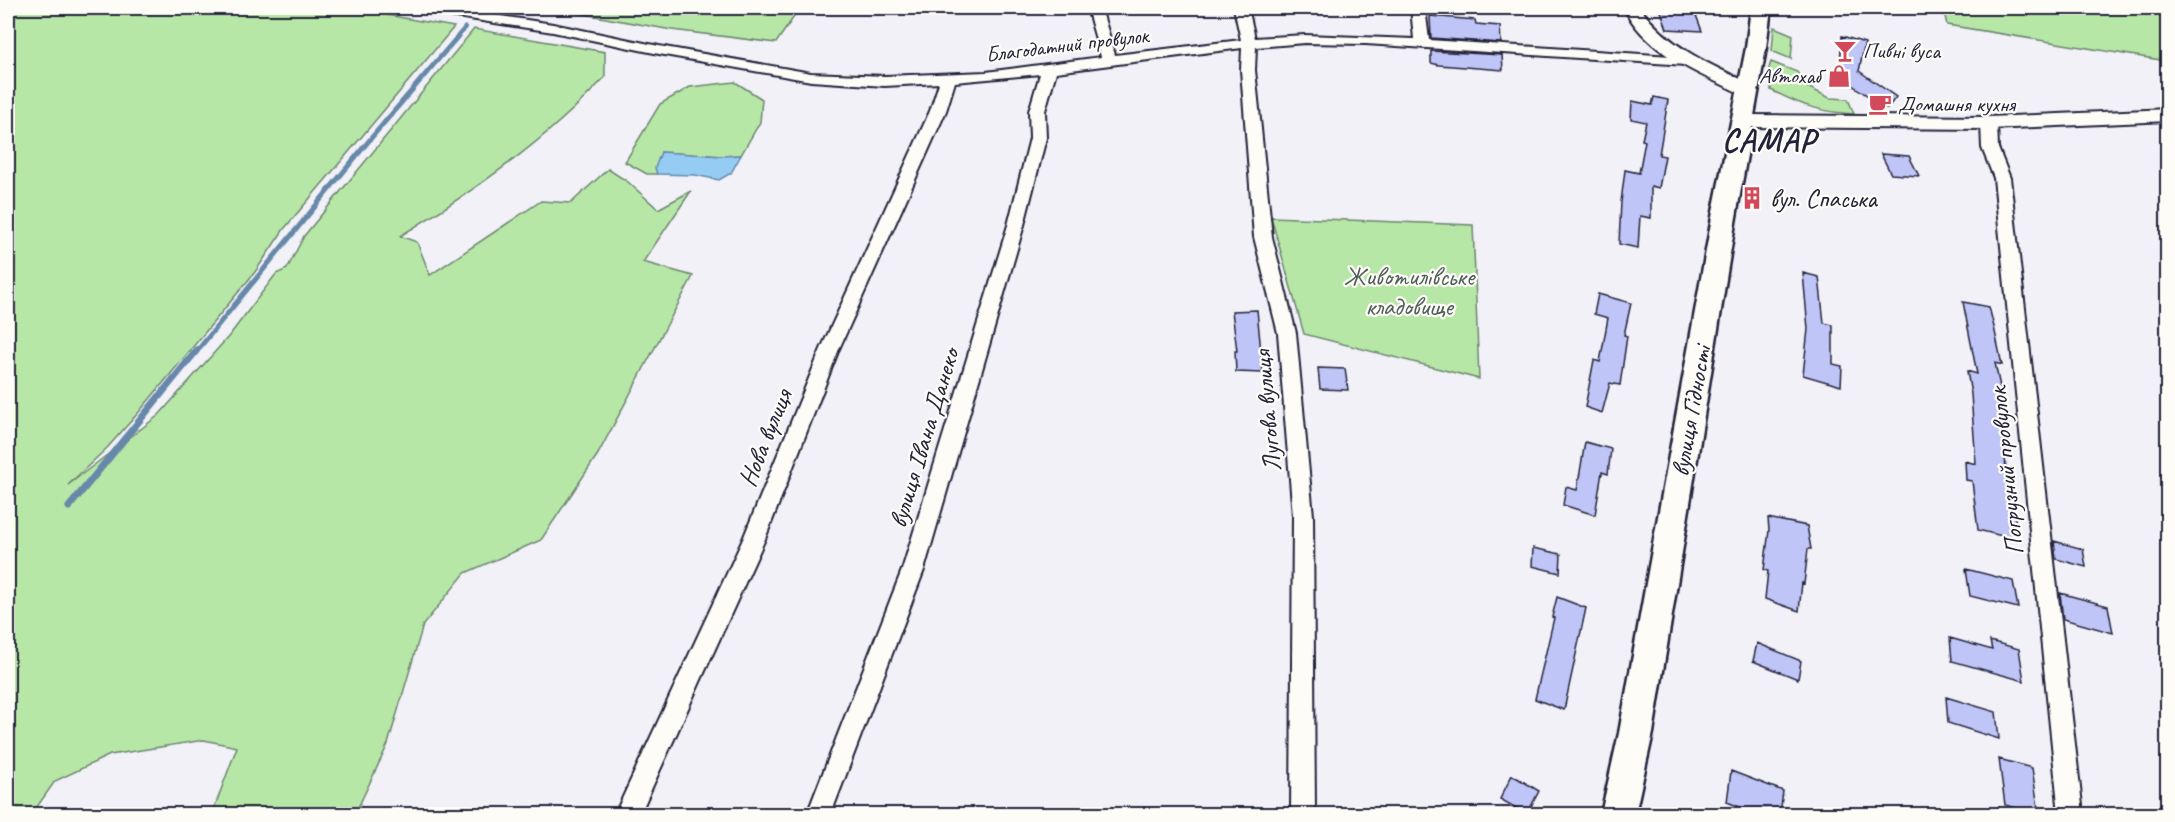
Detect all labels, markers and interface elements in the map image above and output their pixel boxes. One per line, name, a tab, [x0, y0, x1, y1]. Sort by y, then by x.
street label: Благодатний провулок	[984, 21, 1152, 69]
place label: Пивні вуса	[1863, 37, 1941, 65]
bar icon: Пивні вуса	[1832, 38, 1858, 64]
place label: Автохаб	[1759, 62, 1827, 90]
shop icon: Автохаб	[1826, 63, 1852, 89]
place label: Домашня кухня	[1898, 90, 2017, 118]
cafe icon: Домашня кухня	[1867, 91, 1893, 117]
district label: САМАР	[1722, 120, 1819, 161]
place label: вул. Спаська	[1770, 182, 1878, 215]
building icon: вул. Спаська	[1739, 185, 1765, 211]
park label: Животилівське кладовище	[1344, 260, 1477, 323]
street label: вулиця Гідності	[1663, 340, 1719, 479]
street label: вулиця Івана Данеко	[881, 342, 968, 532]
street label: Лугова вулиця	[1245, 347, 1289, 473]
street label: Нова вулиця	[731, 383, 800, 491]
street label: Погрузний провулок	[1981, 383, 2031, 557]

